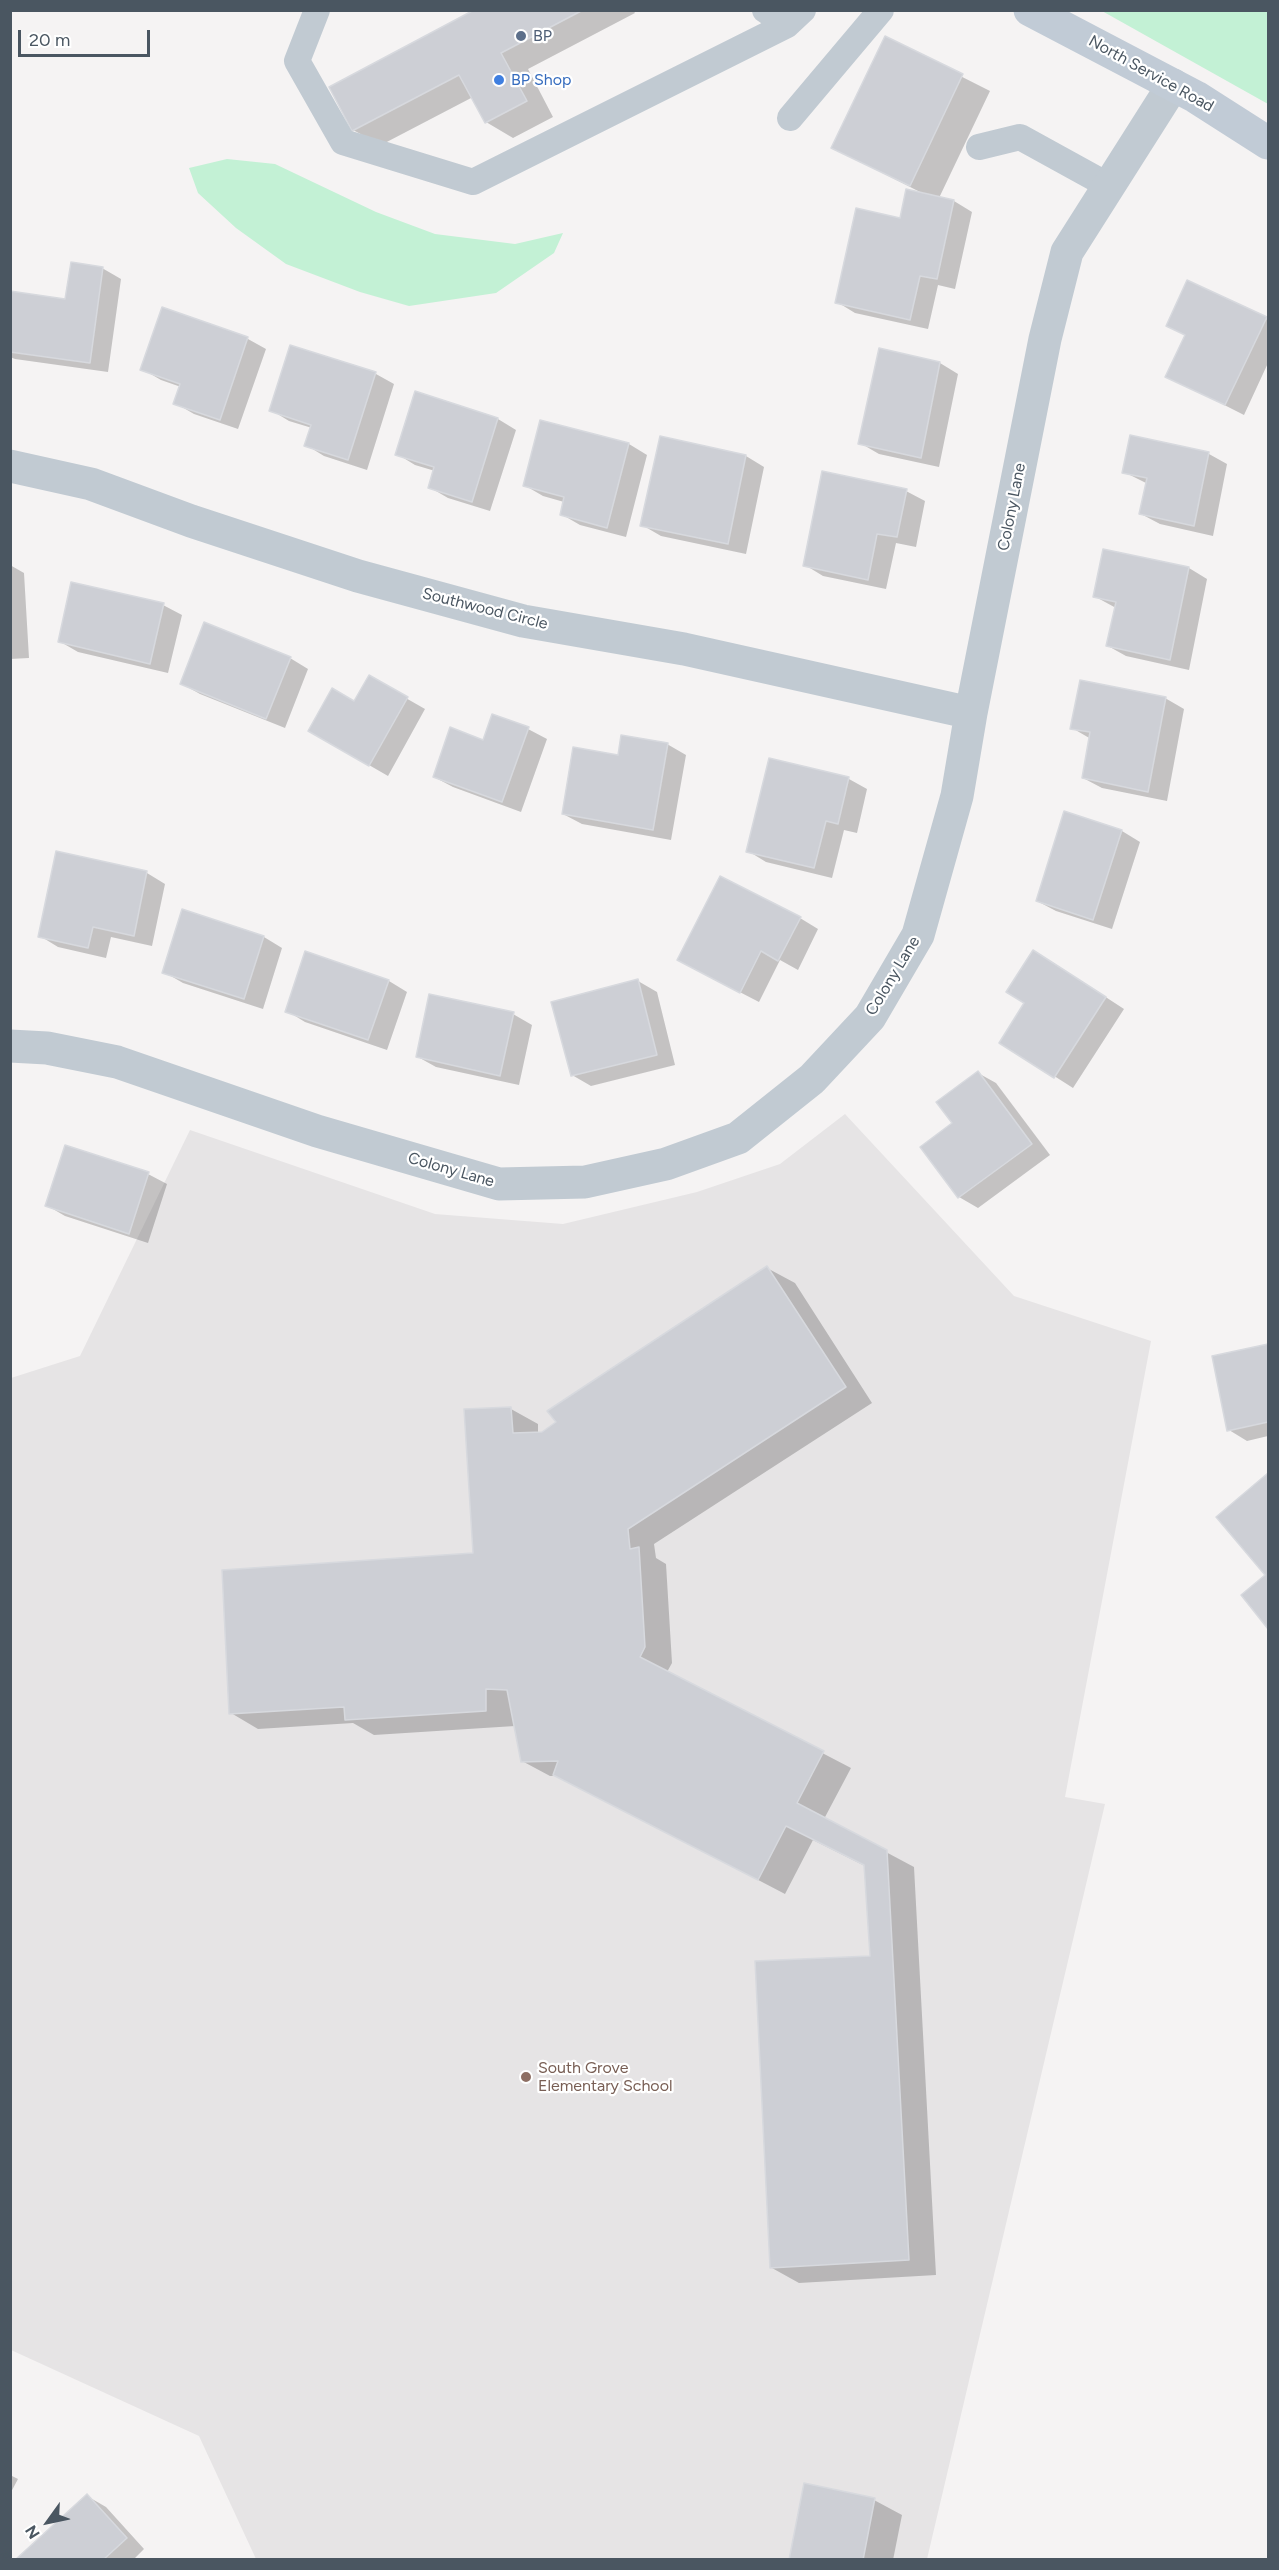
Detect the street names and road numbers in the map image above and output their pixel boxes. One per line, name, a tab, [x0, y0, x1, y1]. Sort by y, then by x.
street label: North Service Road	[1085, 32, 1217, 116]
street label: Colony Lane	[994, 462, 1030, 552]
street label: Southwood Circle	[420, 584, 550, 634]
street label: Colony Lane	[862, 933, 924, 1019]
street label: Colony Lane	[406, 1149, 496, 1191]

